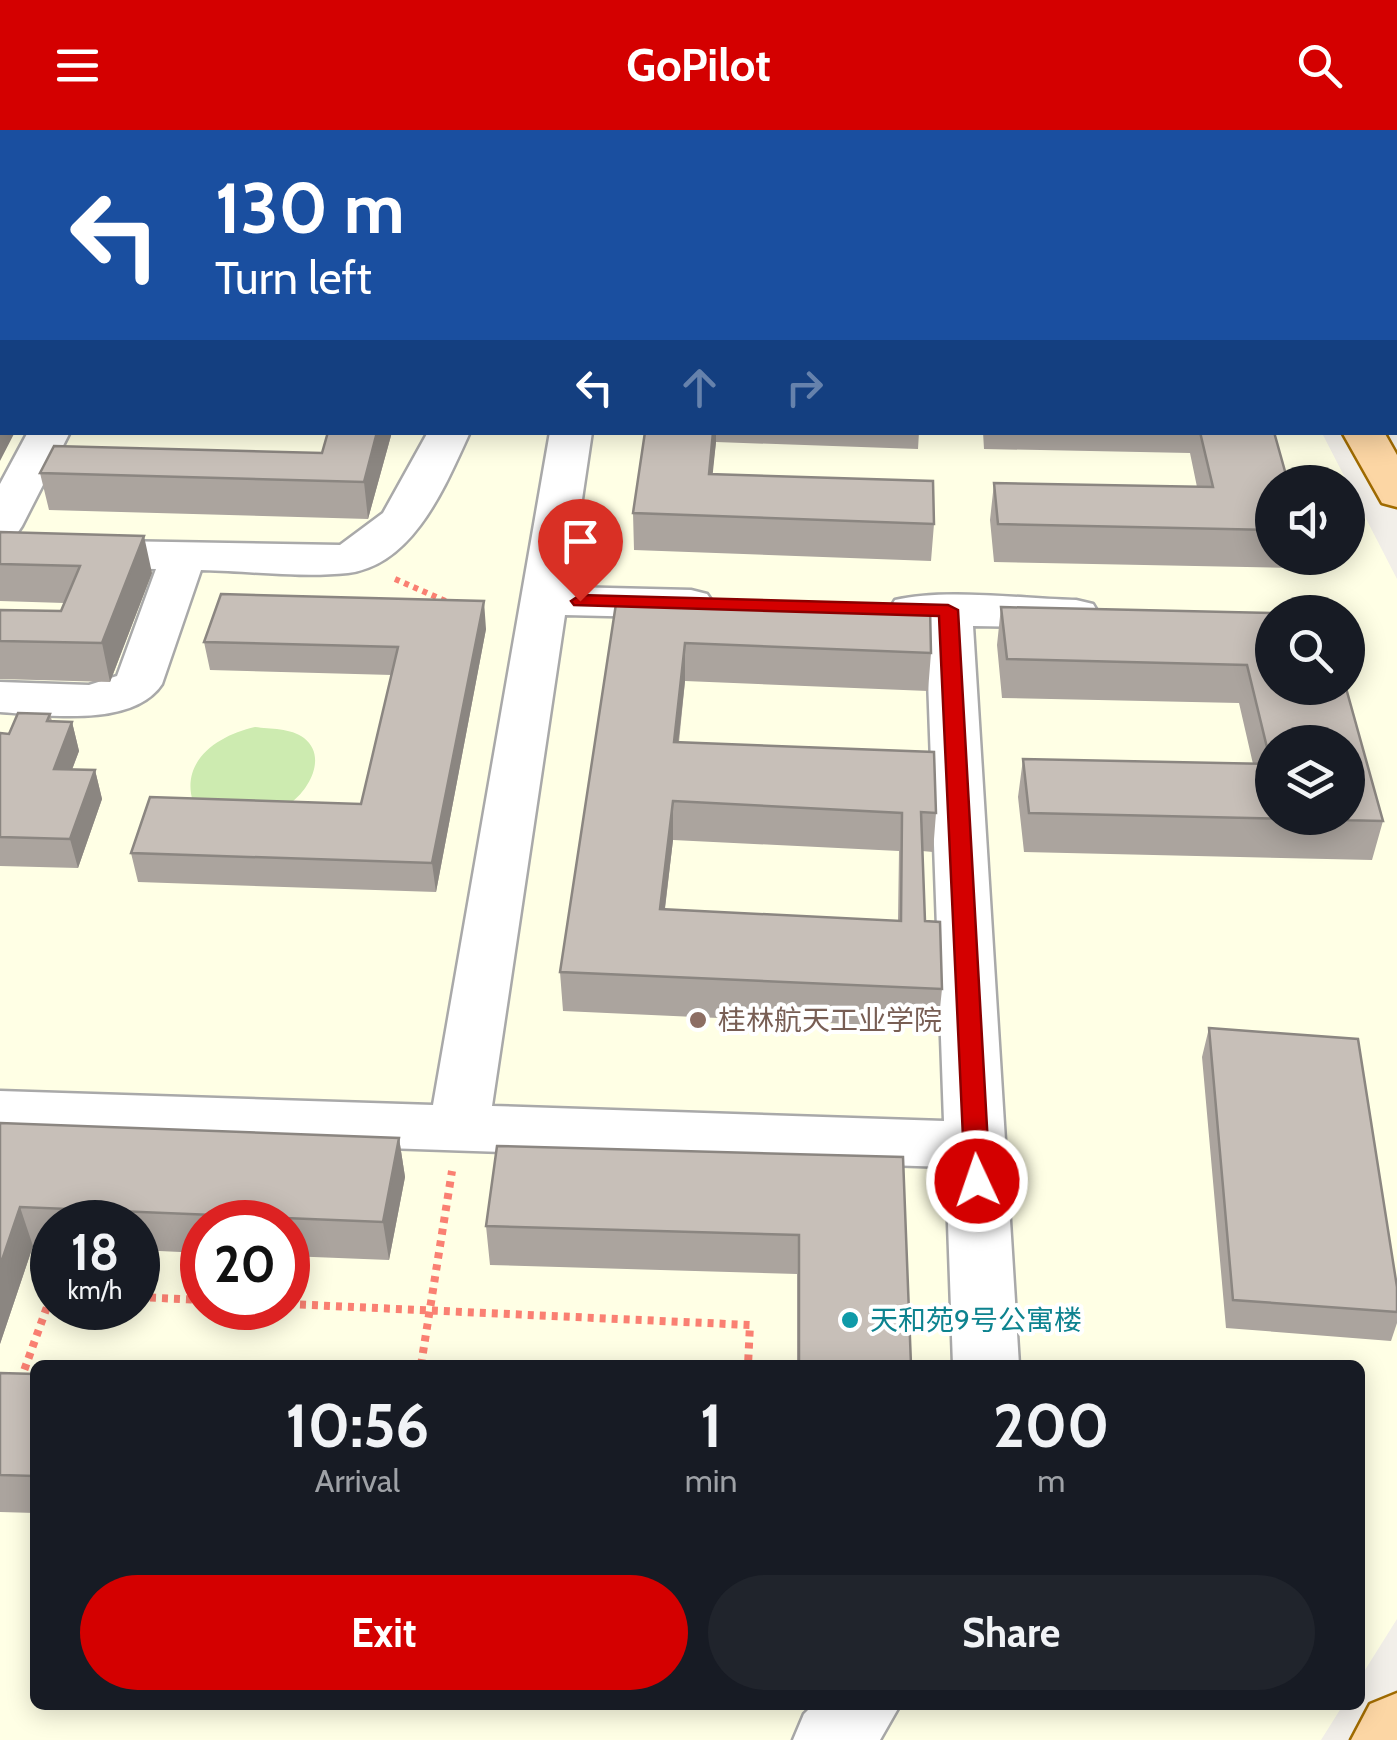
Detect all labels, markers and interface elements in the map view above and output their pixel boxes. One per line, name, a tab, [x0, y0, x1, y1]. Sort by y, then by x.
icon: menu	[50, 38, 105, 93]
text: GoPilot	[626, 38, 771, 92]
icon: search	[1292, 38, 1347, 93]
text: 130 m	[215, 165, 405, 251]
icon: left	[50, 170, 180, 300]
text: Turn left	[215, 251, 372, 305]
icon: left	[567, 360, 622, 415]
icon: ahead	[672, 360, 727, 415]
icon: right	[777, 360, 832, 415]
map controls	[1255, 465, 1365, 835]
button: sound	[1255, 465, 1365, 575]
pin	[538, 499, 623, 602]
icon: arrive	[553, 514, 608, 569]
button: search	[1255, 595, 1365, 705]
button: layers	[1255, 725, 1365, 835]
place label: 桂林航天工业学院	[718, 1003, 942, 1037]
marker: 桂林航天工业学院	[687, 1009, 709, 1031]
position arrow	[925, 1129, 1029, 1233]
speed limit sign: 20	[180, 1200, 310, 1330]
text: 18	[71, 1222, 119, 1283]
text: km/h	[68, 1275, 122, 1305]
place label: 天和苑9号公寓楼	[870, 1303, 1082, 1337]
marker: 天和苑9号公寓楼	[839, 1309, 861, 1331]
text: 10:56	[286, 1389, 429, 1462]
text: 1	[700, 1389, 722, 1462]
text: 200	[993, 1389, 1109, 1462]
text: Arrival	[315, 1461, 400, 1500]
text: min	[685, 1461, 738, 1500]
text: m	[1037, 1461, 1065, 1500]
button: Exit	[80, 1575, 688, 1690]
button: Share	[708, 1575, 1315, 1690]

